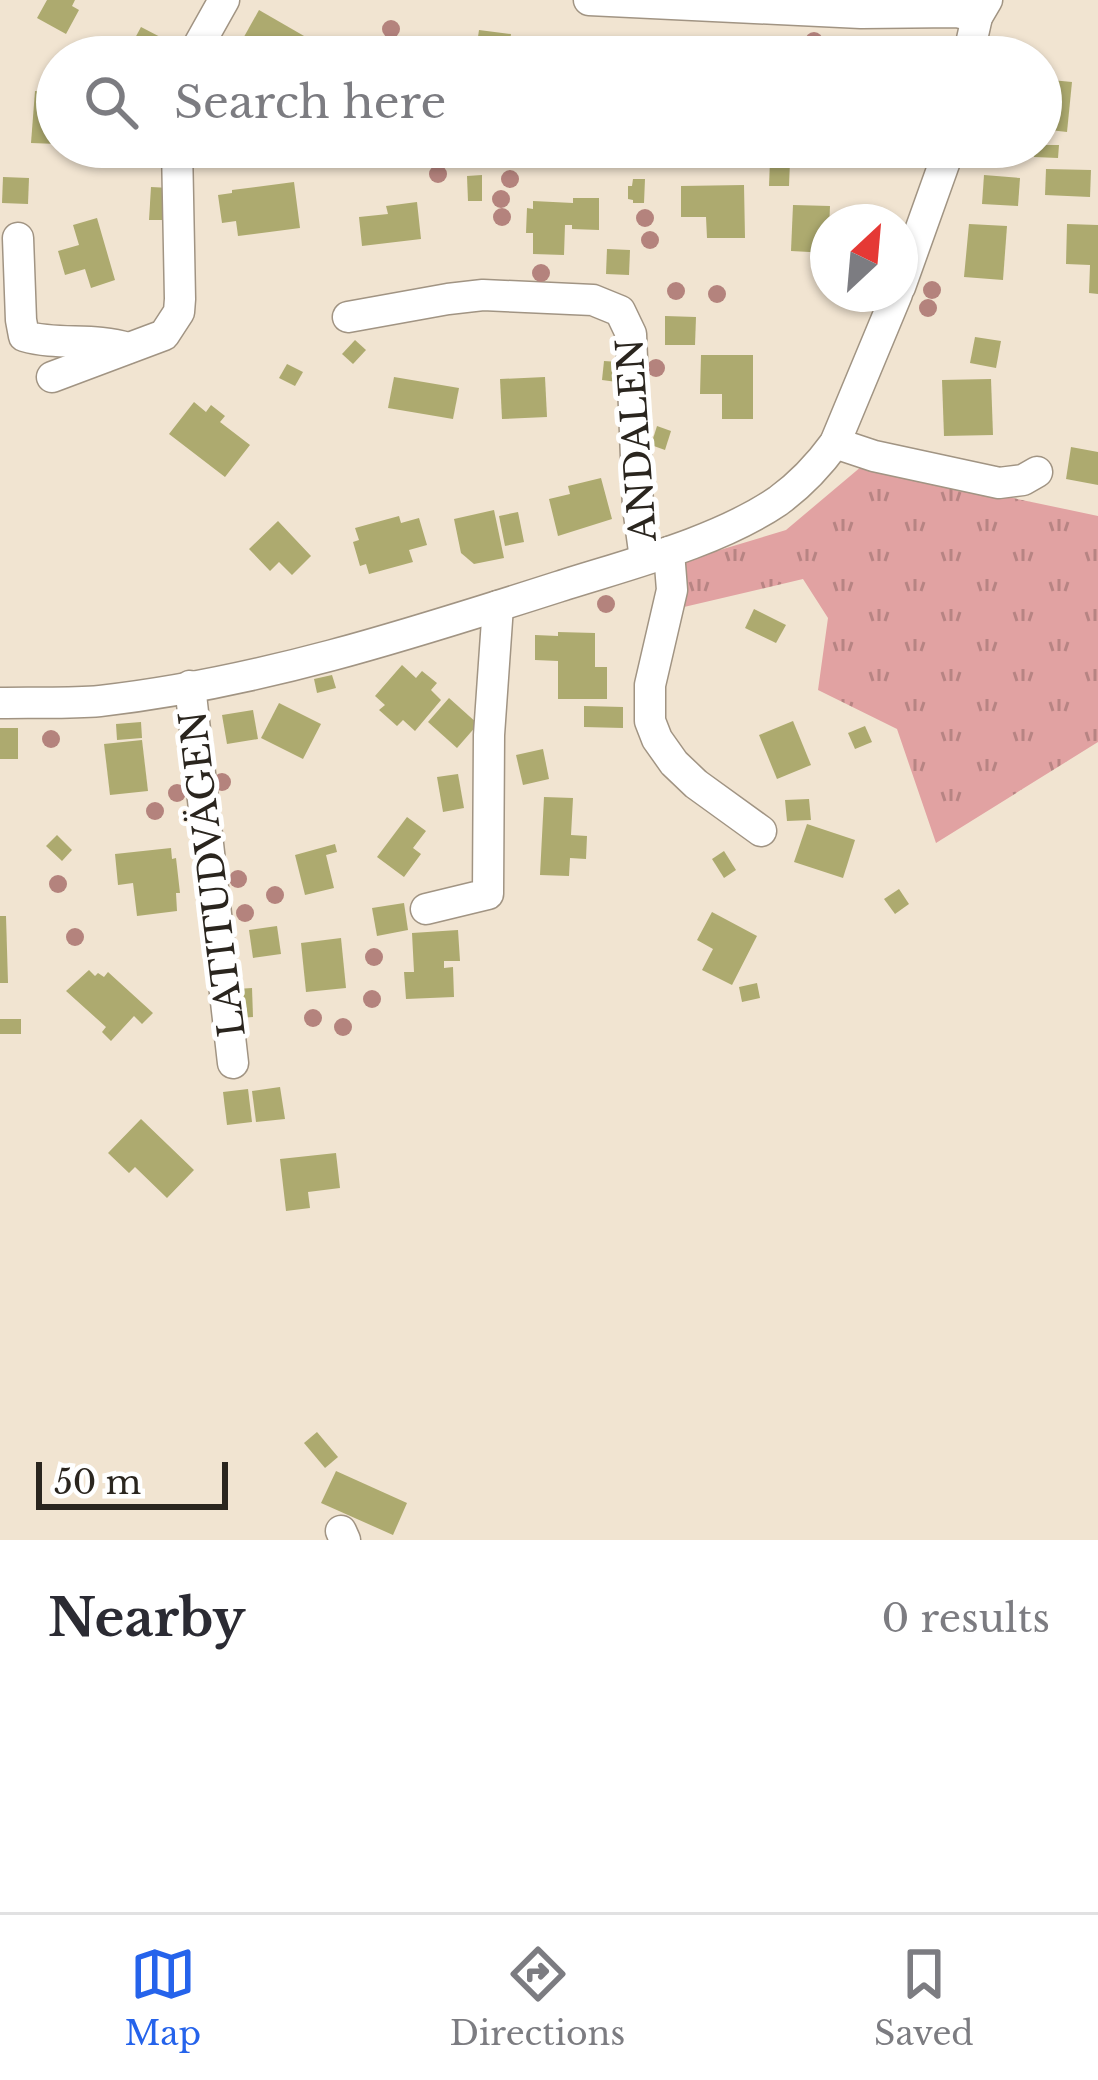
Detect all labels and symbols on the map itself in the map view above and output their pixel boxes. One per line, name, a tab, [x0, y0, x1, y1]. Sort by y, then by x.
north arrow	[810, 204, 918, 312]
street label: ANDALEN	[607, 337, 666, 544]
street label: LATITUDVÄGEN	[169, 708, 255, 1040]
scale bar	[36, 1456, 228, 1509]

